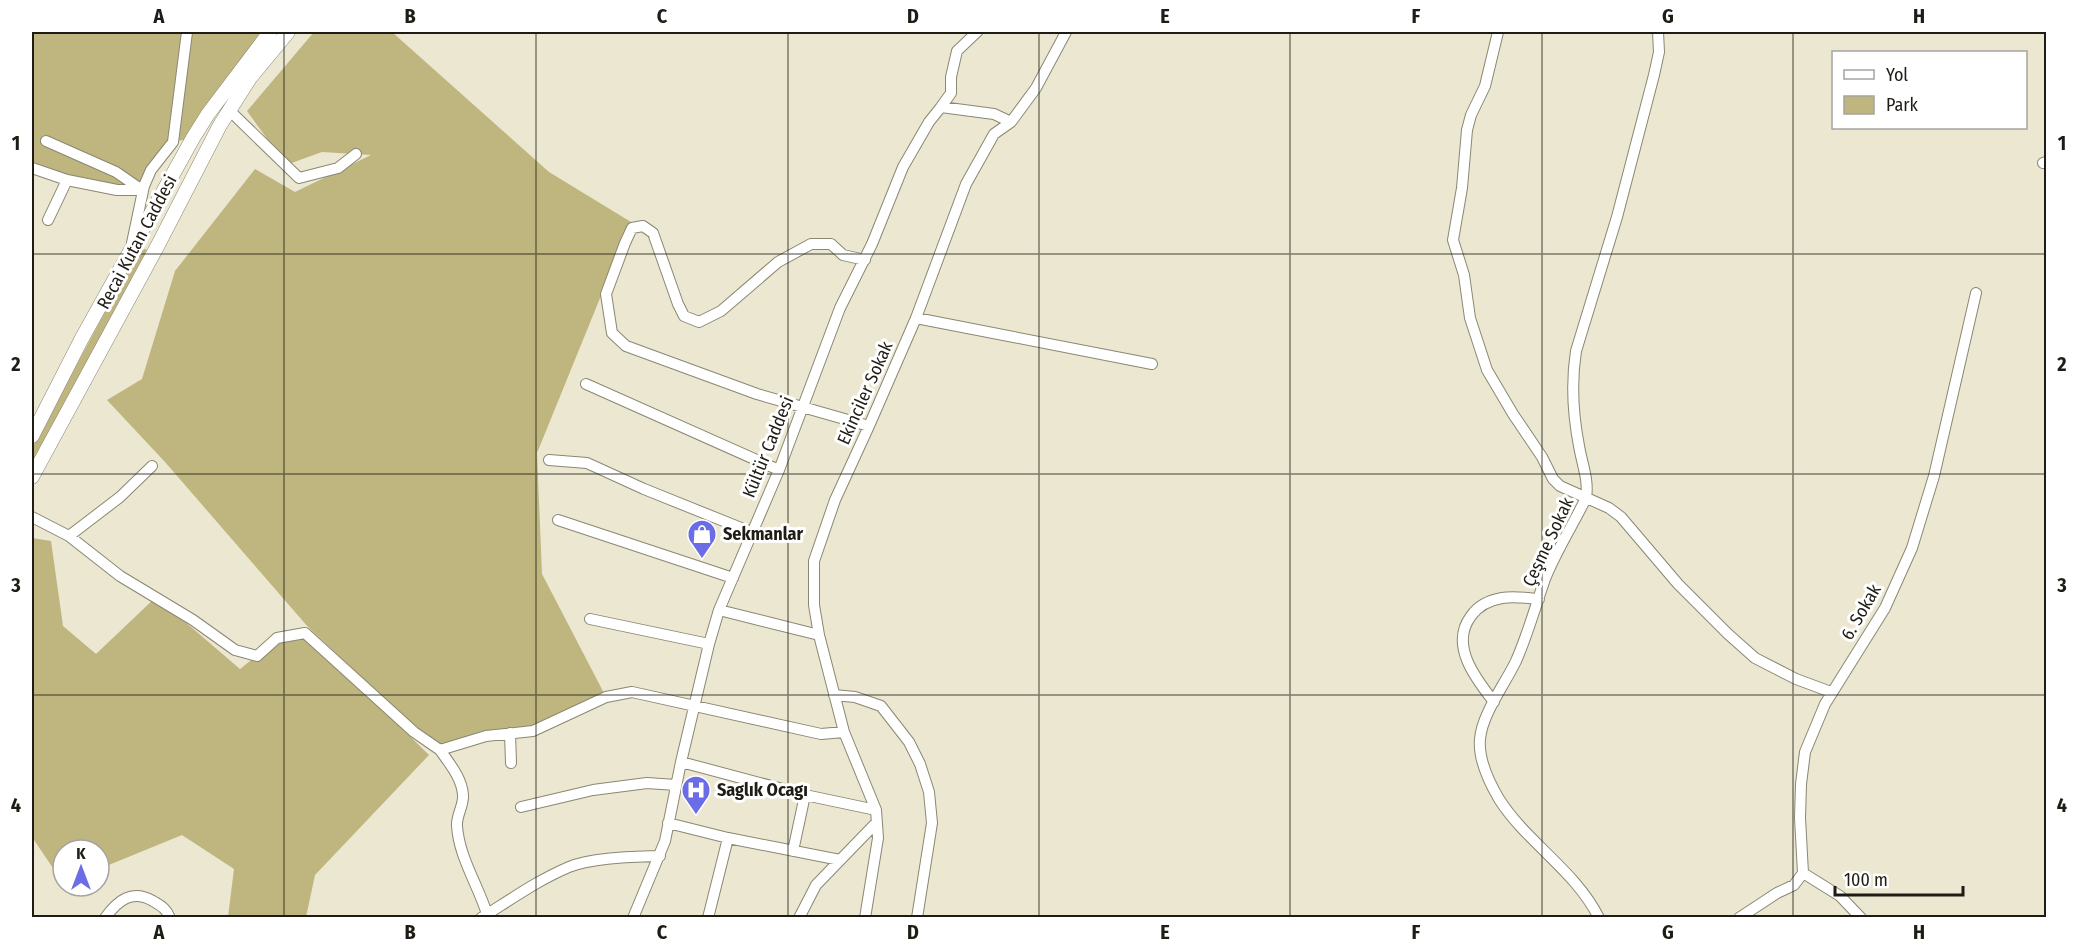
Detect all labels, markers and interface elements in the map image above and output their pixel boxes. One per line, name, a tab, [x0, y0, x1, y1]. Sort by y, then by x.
text: A	[153, 4, 166, 28]
text: B	[404, 4, 416, 28]
text: C	[657, 4, 668, 28]
text: D	[907, 4, 919, 28]
text: E	[1160, 4, 1170, 28]
text: F	[1412, 4, 1421, 28]
text: G	[1662, 4, 1674, 28]
text: H	[1913, 4, 1925, 28]
legend	[1832, 51, 2027, 129]
text: Yol	[1886, 64, 1908, 86]
text: Park	[1886, 94, 1919, 116]
text: 1	[12, 131, 20, 155]
text: 1	[2058, 131, 2066, 155]
street label: Recai Kutan Caddesi	[92, 171, 182, 313]
street label: Ekinciler Sokak	[832, 337, 898, 448]
text: 2	[10, 352, 21, 376]
text: 2	[2056, 352, 2067, 376]
street label: Kültür Caddesi	[738, 393, 798, 501]
street label: Çeşme Sokak	[1518, 493, 1579, 590]
shop icon: Sekmanlar	[686, 518, 718, 560]
place label: Sekmanlar	[723, 523, 804, 545]
text: 3	[10, 573, 21, 597]
text: 3	[2056, 573, 2067, 597]
street label: 6. Sokak	[1836, 580, 1886, 644]
hospital icon: Saglık Ocagı	[680, 774, 712, 816]
place label: Saglık Ocagı	[717, 779, 808, 801]
text: 4	[11, 793, 21, 817]
text: 4	[2057, 793, 2067, 817]
north arrow	[51, 838, 111, 898]
text: K	[76, 844, 86, 863]
scale bar	[1835, 859, 1962, 897]
text: 100 m	[1844, 869, 1888, 891]
text: A	[153, 920, 166, 944]
text: B	[404, 920, 416, 944]
text: C	[657, 920, 668, 944]
text: D	[907, 920, 919, 944]
text: E	[1160, 920, 1170, 944]
text: F	[1412, 920, 1421, 944]
text: G	[1662, 920, 1674, 944]
text: H	[1913, 920, 1925, 944]

